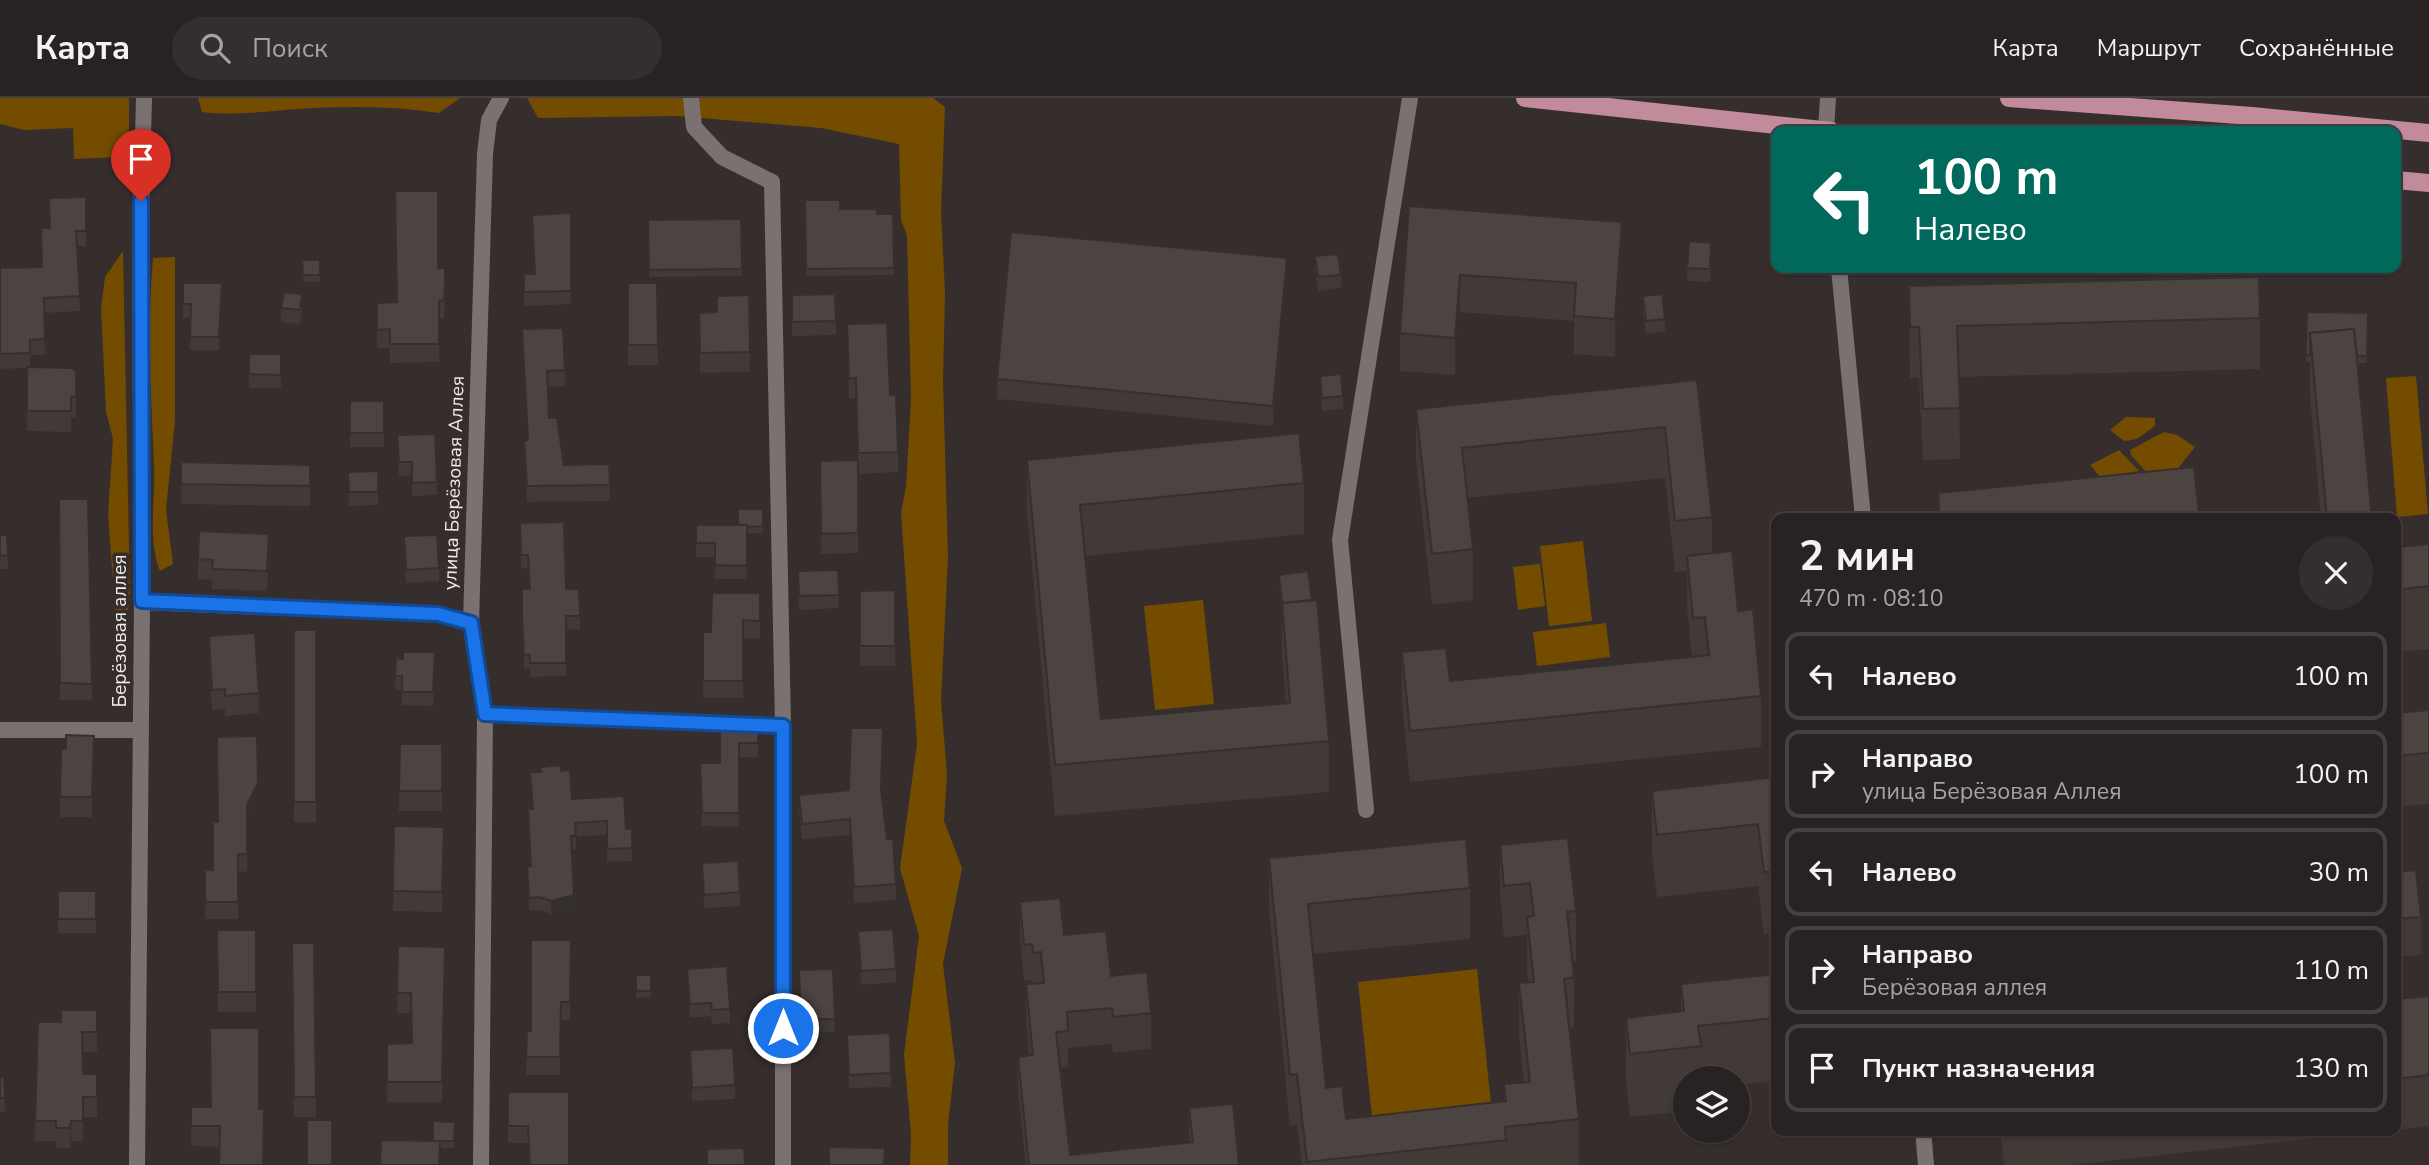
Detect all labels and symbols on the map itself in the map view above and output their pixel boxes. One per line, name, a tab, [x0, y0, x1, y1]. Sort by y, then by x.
pin	[111, 129, 171, 201]
street label: улица Берёзовая Аллея	[437, 375, 471, 591]
street label: Берёзовая аллея	[107, 555, 133, 707]
position arrow	[746, 991, 820, 1065]

